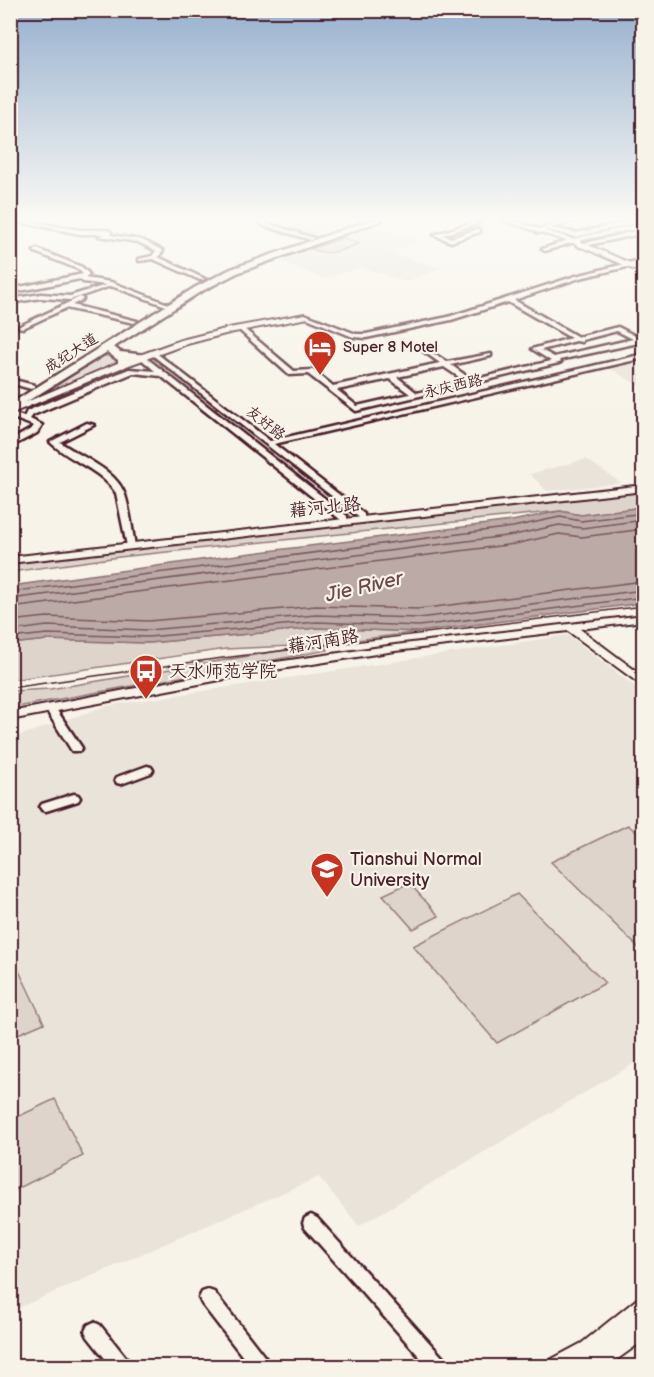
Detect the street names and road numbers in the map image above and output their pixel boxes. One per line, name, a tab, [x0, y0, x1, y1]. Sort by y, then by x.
street label: 成纪大道	[41, 329, 102, 378]
street label: 永庆西路	[422, 370, 484, 402]
street label: 友好路	[242, 402, 289, 445]
street label: 藉河北路	[288, 493, 362, 522]
street label: 藉河南路	[286, 625, 360, 657]

